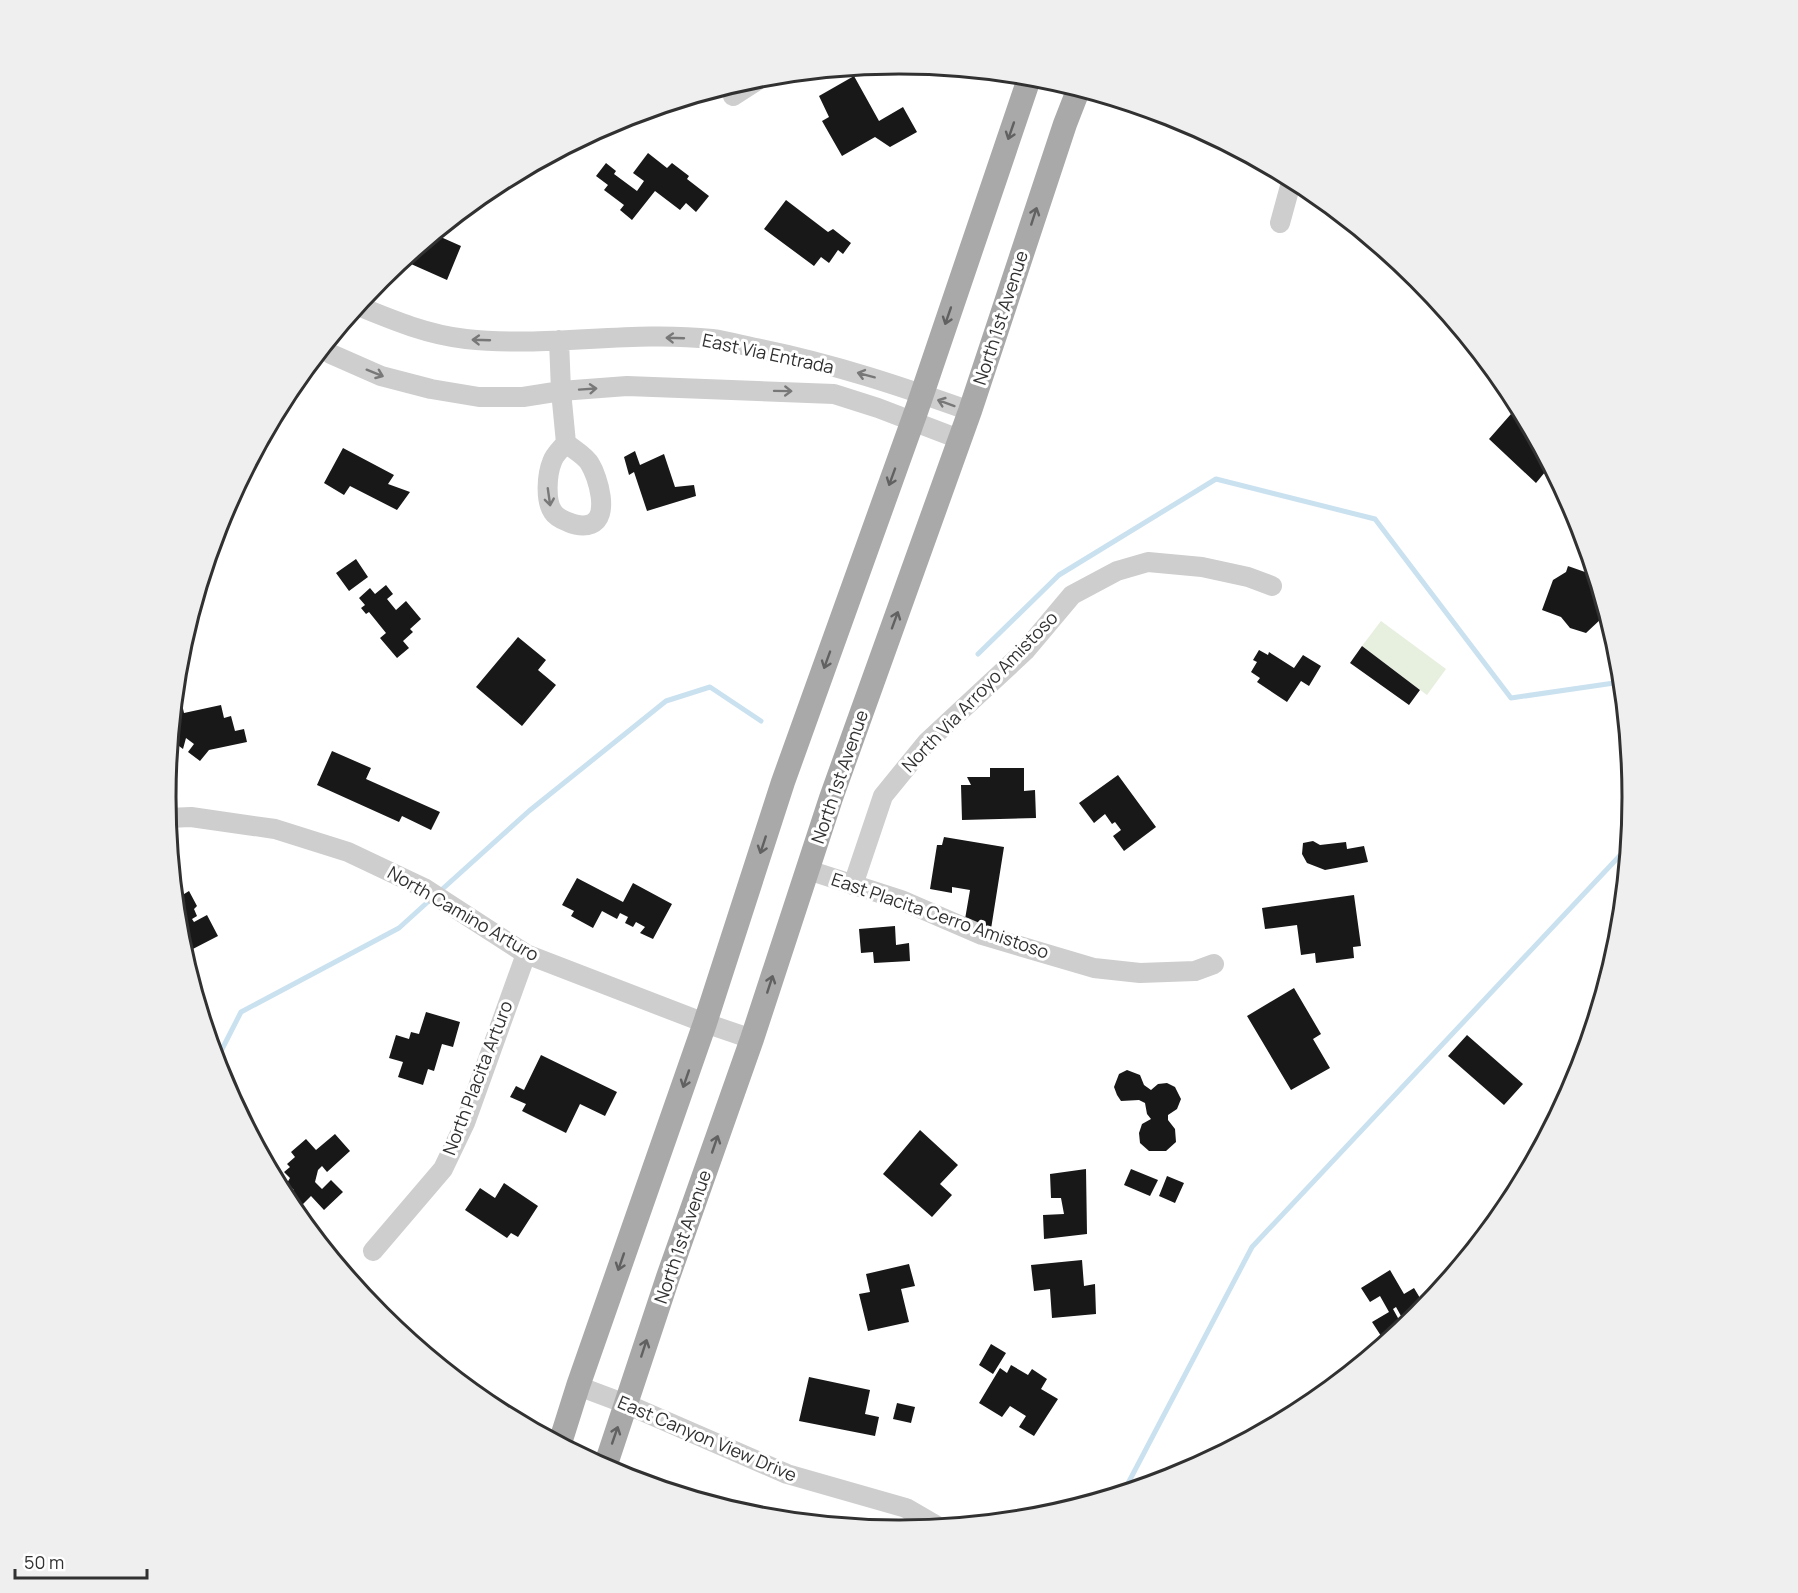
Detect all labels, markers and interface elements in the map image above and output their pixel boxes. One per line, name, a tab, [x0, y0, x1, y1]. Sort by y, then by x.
one-way arrow	[1005, 121, 1016, 140]
one-way arrow	[1030, 207, 1041, 226]
street label: North 1st Avenue	[967, 247, 1033, 388]
one-way arrow	[942, 306, 953, 325]
street label: East Via Entrada	[700, 327, 836, 379]
one-way arrow	[666, 332, 686, 343]
one-way arrow	[471, 334, 491, 345]
one-way arrow	[366, 368, 384, 379]
one-way arrow	[857, 369, 876, 381]
one-way arrow	[577, 384, 597, 395]
one-way arrow	[772, 385, 792, 397]
one-way arrow	[937, 396, 956, 407]
one-way arrow	[886, 467, 897, 486]
one-way arrow	[544, 486, 555, 506]
street label: North Via Arroyo Amistoso	[896, 606, 1063, 777]
one-way arrow	[890, 611, 901, 630]
one-way arrow	[820, 651, 831, 669]
street label: North 1st Avenue	[805, 707, 873, 847]
one-way arrow	[757, 835, 768, 854]
street label: North Camino Arturo	[383, 860, 544, 966]
street label: East Placita Cerro Amistoso	[828, 866, 1052, 964]
one-way arrow	[766, 975, 777, 994]
street label: North Placita Arturo	[437, 997, 518, 1158]
one-way arrow	[679, 1069, 690, 1087]
one-way arrow	[711, 1136, 722, 1154]
street label: North 1st Avenue	[648, 1167, 716, 1307]
one-way arrow	[614, 1253, 625, 1271]
one-way arrow	[639, 1339, 650, 1358]
street label: East Canyon View Drive	[614, 1389, 801, 1487]
one-way arrow	[611, 1427, 622, 1445]
scale bar	[15, 1542, 147, 1580]
text: 50 m	[24, 1550, 64, 1574]

